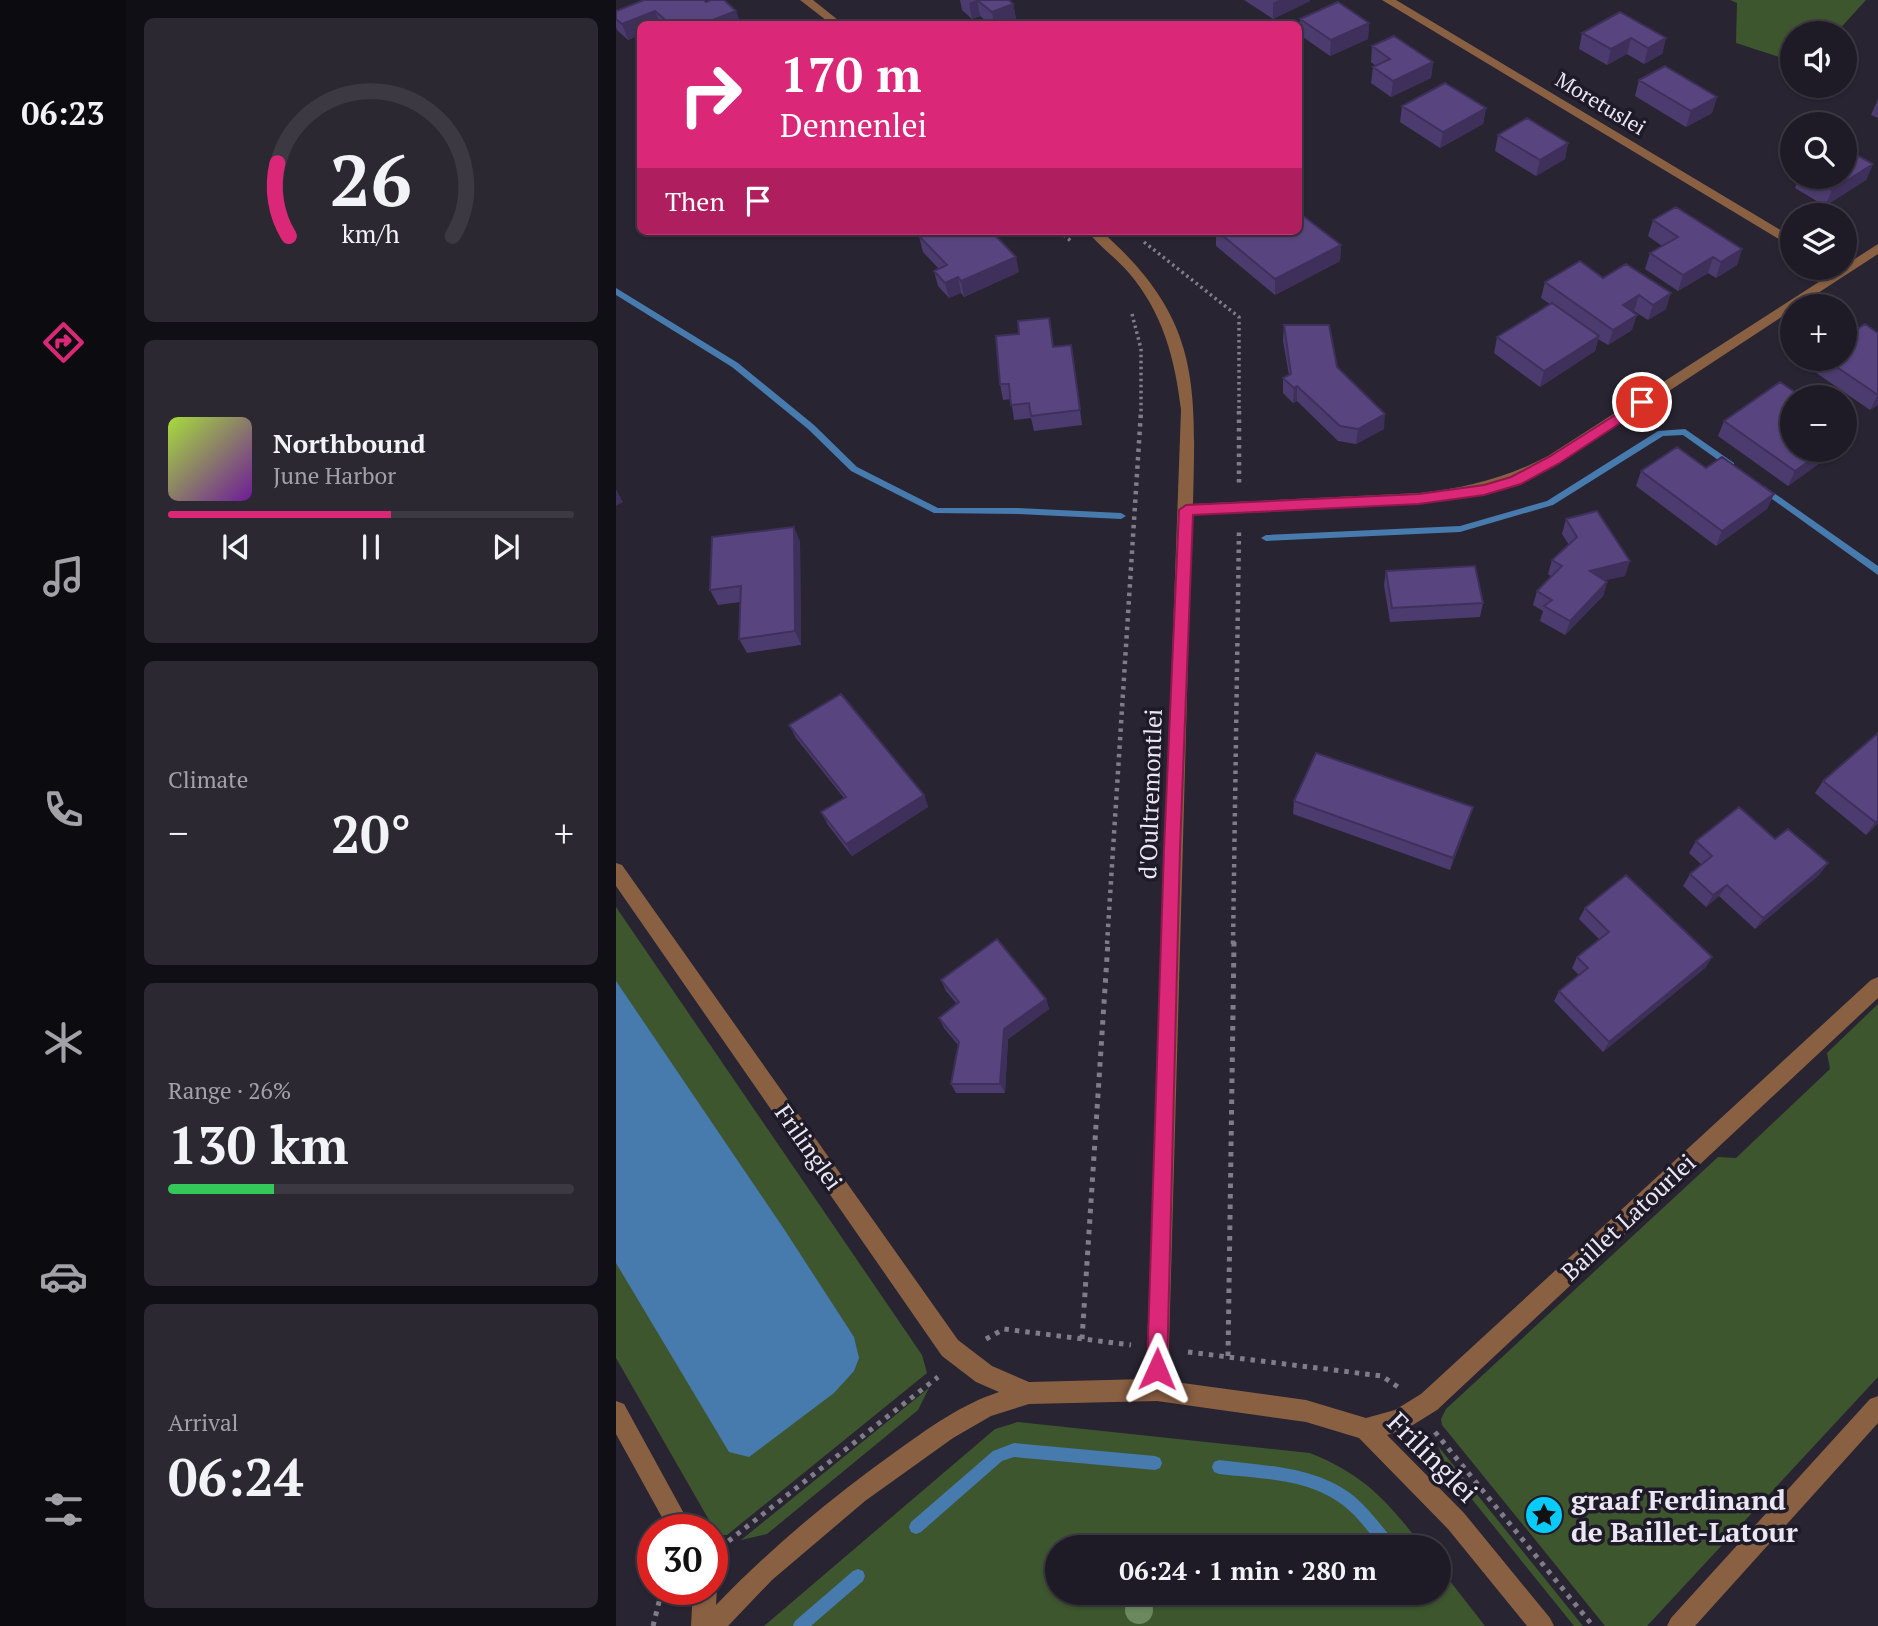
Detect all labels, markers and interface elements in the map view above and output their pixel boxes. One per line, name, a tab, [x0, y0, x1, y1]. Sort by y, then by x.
map controls	[1780, 21, 1857, 462]
button: sound	[1780, 21, 1857, 98]
text: 170 m	[780, 41, 922, 106]
icon: right	[665, 49, 756, 140]
street label: Moretuslei	[1551, 65, 1651, 141]
text: 06:23	[21, 92, 105, 134]
text: Dennenlei	[780, 104, 927, 146]
button: search	[1780, 112, 1857, 189]
text: 26	[330, 130, 412, 227]
icon: arrive	[739, 182, 777, 220]
text: Then	[665, 184, 725, 218]
button: layers	[1780, 203, 1857, 280]
text: km/h	[342, 217, 400, 250]
button: +	[1780, 294, 1857, 371]
icon: directions	[39, 318, 88, 367]
pin	[1612, 372, 1672, 432]
icon: arrive	[1623, 383, 1661, 421]
button: −	[1780, 385, 1857, 462]
text: Northbound	[273, 426, 426, 460]
text: June Harbor	[273, 460, 396, 491]
icon: previous	[217, 528, 255, 566]
icon: pause	[352, 528, 390, 566]
icon: next	[487, 528, 525, 566]
icon: music	[39, 552, 88, 601]
street label: d'Oultremontlei	[1131, 708, 1169, 880]
text: Climate	[168, 764, 248, 795]
icon: phone	[39, 785, 88, 834]
text: 20°	[331, 799, 411, 868]
text: −	[168, 808, 188, 858]
text: +	[554, 808, 574, 858]
icon: climate	[39, 1018, 88, 1067]
text: Range · 26%	[168, 1075, 291, 1106]
street label: Frilinglei	[768, 1098, 850, 1196]
text: 130 km	[168, 1110, 349, 1179]
street label: Baillet Latourlei	[1554, 1147, 1702, 1287]
icon: car	[39, 1252, 88, 1301]
position arrow	[1120, 1332, 1194, 1406]
street label: Frilinglei	[1380, 1404, 1486, 1510]
text: Arrival	[168, 1407, 239, 1438]
text: 06:24	[168, 1442, 303, 1511]
place label: graaf Ferdinand de Baillet-Latour	[1571, 1481, 1798, 1550]
icon: filters	[39, 1485, 88, 1534]
place icon: graaf Ferdinand de Baillet-Latour	[1523, 1494, 1565, 1536]
speed limit sign: 30	[637, 1514, 728, 1605]
text: 06:24 · 1 min · 280 m	[1119, 1553, 1377, 1587]

